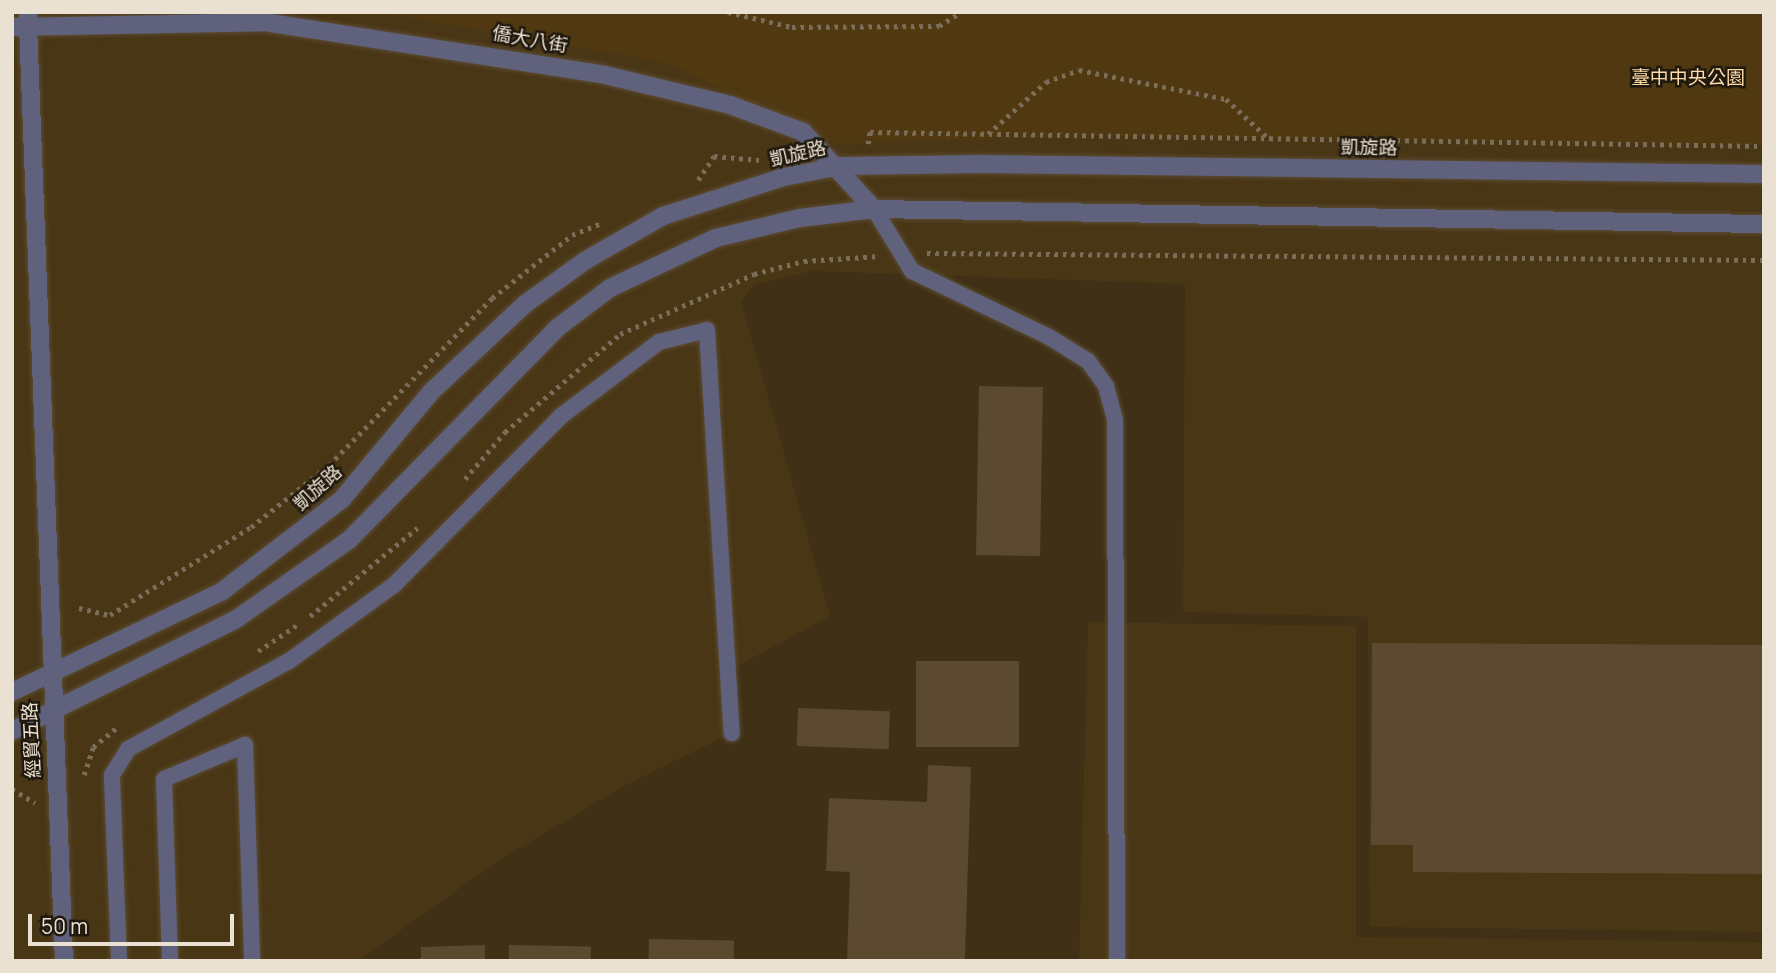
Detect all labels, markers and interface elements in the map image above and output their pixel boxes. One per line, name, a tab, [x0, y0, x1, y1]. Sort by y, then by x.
street label: 僑大八街	[491, 22, 569, 58]
park label: 臺中中央公園	[1631, 67, 1745, 89]
street label: 凱旋路	[768, 136, 828, 172]
street label: 凱旋路	[1340, 136, 1398, 160]
street label: 凱旋路	[289, 460, 347, 516]
street label: 經貿五路	[19, 701, 45, 779]
scale bar	[32, 900, 238, 944]
text: 50 m	[41, 912, 88, 940]

